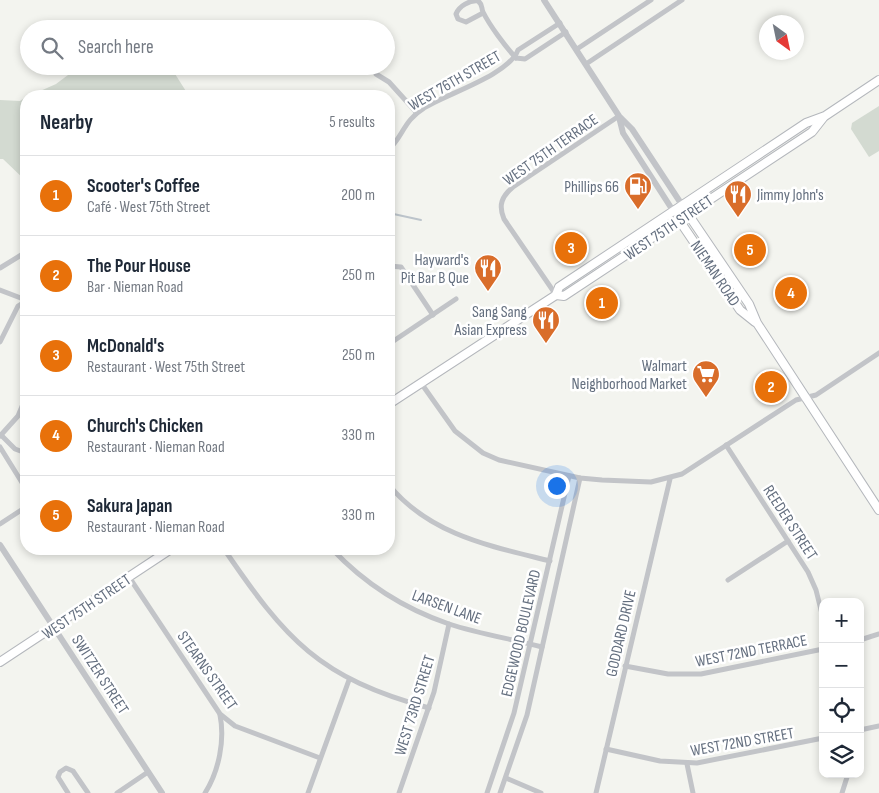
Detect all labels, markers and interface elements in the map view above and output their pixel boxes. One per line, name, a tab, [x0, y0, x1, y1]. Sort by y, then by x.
north arrow	[759, 15, 804, 60]
search box	[20, 20, 395, 75]
icon: search	[38, 34, 66, 62]
text: Search here	[78, 36, 154, 59]
street label: WEST 76TH STREET	[405, 47, 505, 115]
text: Nearby	[40, 110, 93, 135]
street label: WEST 75TH TERRACE	[500, 110, 602, 190]
text: 5 results	[329, 113, 375, 132]
fuel station icon: Phillips 66	[623, 171, 653, 210]
text: Scooter's Coffee	[87, 175, 200, 198]
place label: Phillips 66	[564, 178, 619, 197]
restaurant icon: Jimmy John's	[723, 179, 753, 218]
text: 1	[53, 186, 59, 205]
text: 200 m	[341, 186, 375, 205]
place label: Jimmy John's	[756, 186, 824, 205]
street label: WEST 75TH STREET	[621, 191, 717, 265]
text: Café · West 75th Street	[87, 198, 210, 217]
pin: 3	[555, 229, 587, 267]
pin: 5	[734, 231, 766, 269]
street label: NIEMAN ROAD	[686, 237, 744, 310]
place label: Hayward's Pit Bar B Que	[401, 251, 469, 288]
restaurant icon: Hayward's Pit Bar B Que	[473, 253, 503, 292]
text: The Pour House	[87, 255, 191, 278]
text: 2	[52, 266, 60, 285]
text: 250 m	[342, 266, 375, 285]
pin: 4	[775, 274, 807, 312]
text: Bar · Nieman Road	[87, 278, 183, 297]
pin: 1	[586, 284, 618, 322]
place label: Sang Sang Asian Express	[454, 303, 527, 340]
restaurant icon: Sang Sang Asian Express	[531, 305, 561, 344]
text: McDonald's	[87, 335, 164, 358]
text: 3	[52, 346, 60, 365]
text: 250 m	[342, 346, 375, 365]
place label: Walmart Neighborhood Market	[572, 357, 687, 394]
text: Restaurant · West 75th Street	[87, 358, 245, 377]
supermarket icon: Walmart Neighborhood Market	[691, 359, 721, 398]
pin: 2	[755, 368, 787, 406]
text: Church's Chicken	[87, 415, 203, 438]
text: 4	[52, 426, 60, 445]
text: 330 m	[342, 426, 375, 445]
text: Restaurant · Nieman Road	[87, 438, 225, 457]
your location	[544, 473, 570, 499]
street label: REEDER STREET	[759, 482, 821, 564]
text: Sakura Japan	[87, 495, 172, 518]
text: 5	[52, 506, 60, 525]
text: 330 m	[342, 506, 375, 525]
text: Restaurant · Nieman Road	[87, 518, 225, 537]
street label: EDGEWOOD BOULEVARD	[498, 568, 545, 699]
street label: WEST 75TH STREET	[39, 570, 135, 644]
street label: LARSEN LANE	[409, 586, 484, 629]
street label: GODDARD DRIVE	[602, 588, 641, 679]
map controls	[819, 598, 864, 778]
button: +	[819, 598, 864, 643]
street label: STEARNS STREET	[173, 628, 241, 714]
street label: WEST 72ND TERRACE	[694, 631, 809, 672]
street label: SWITZER STREET	[67, 632, 133, 718]
button: −	[819, 643, 864, 688]
street label: WEST 73RD STREET	[391, 652, 440, 758]
button: locate	[819, 688, 864, 733]
street label: WEST 72ND STREET	[689, 724, 796, 761]
button: layers	[819, 733, 864, 778]

